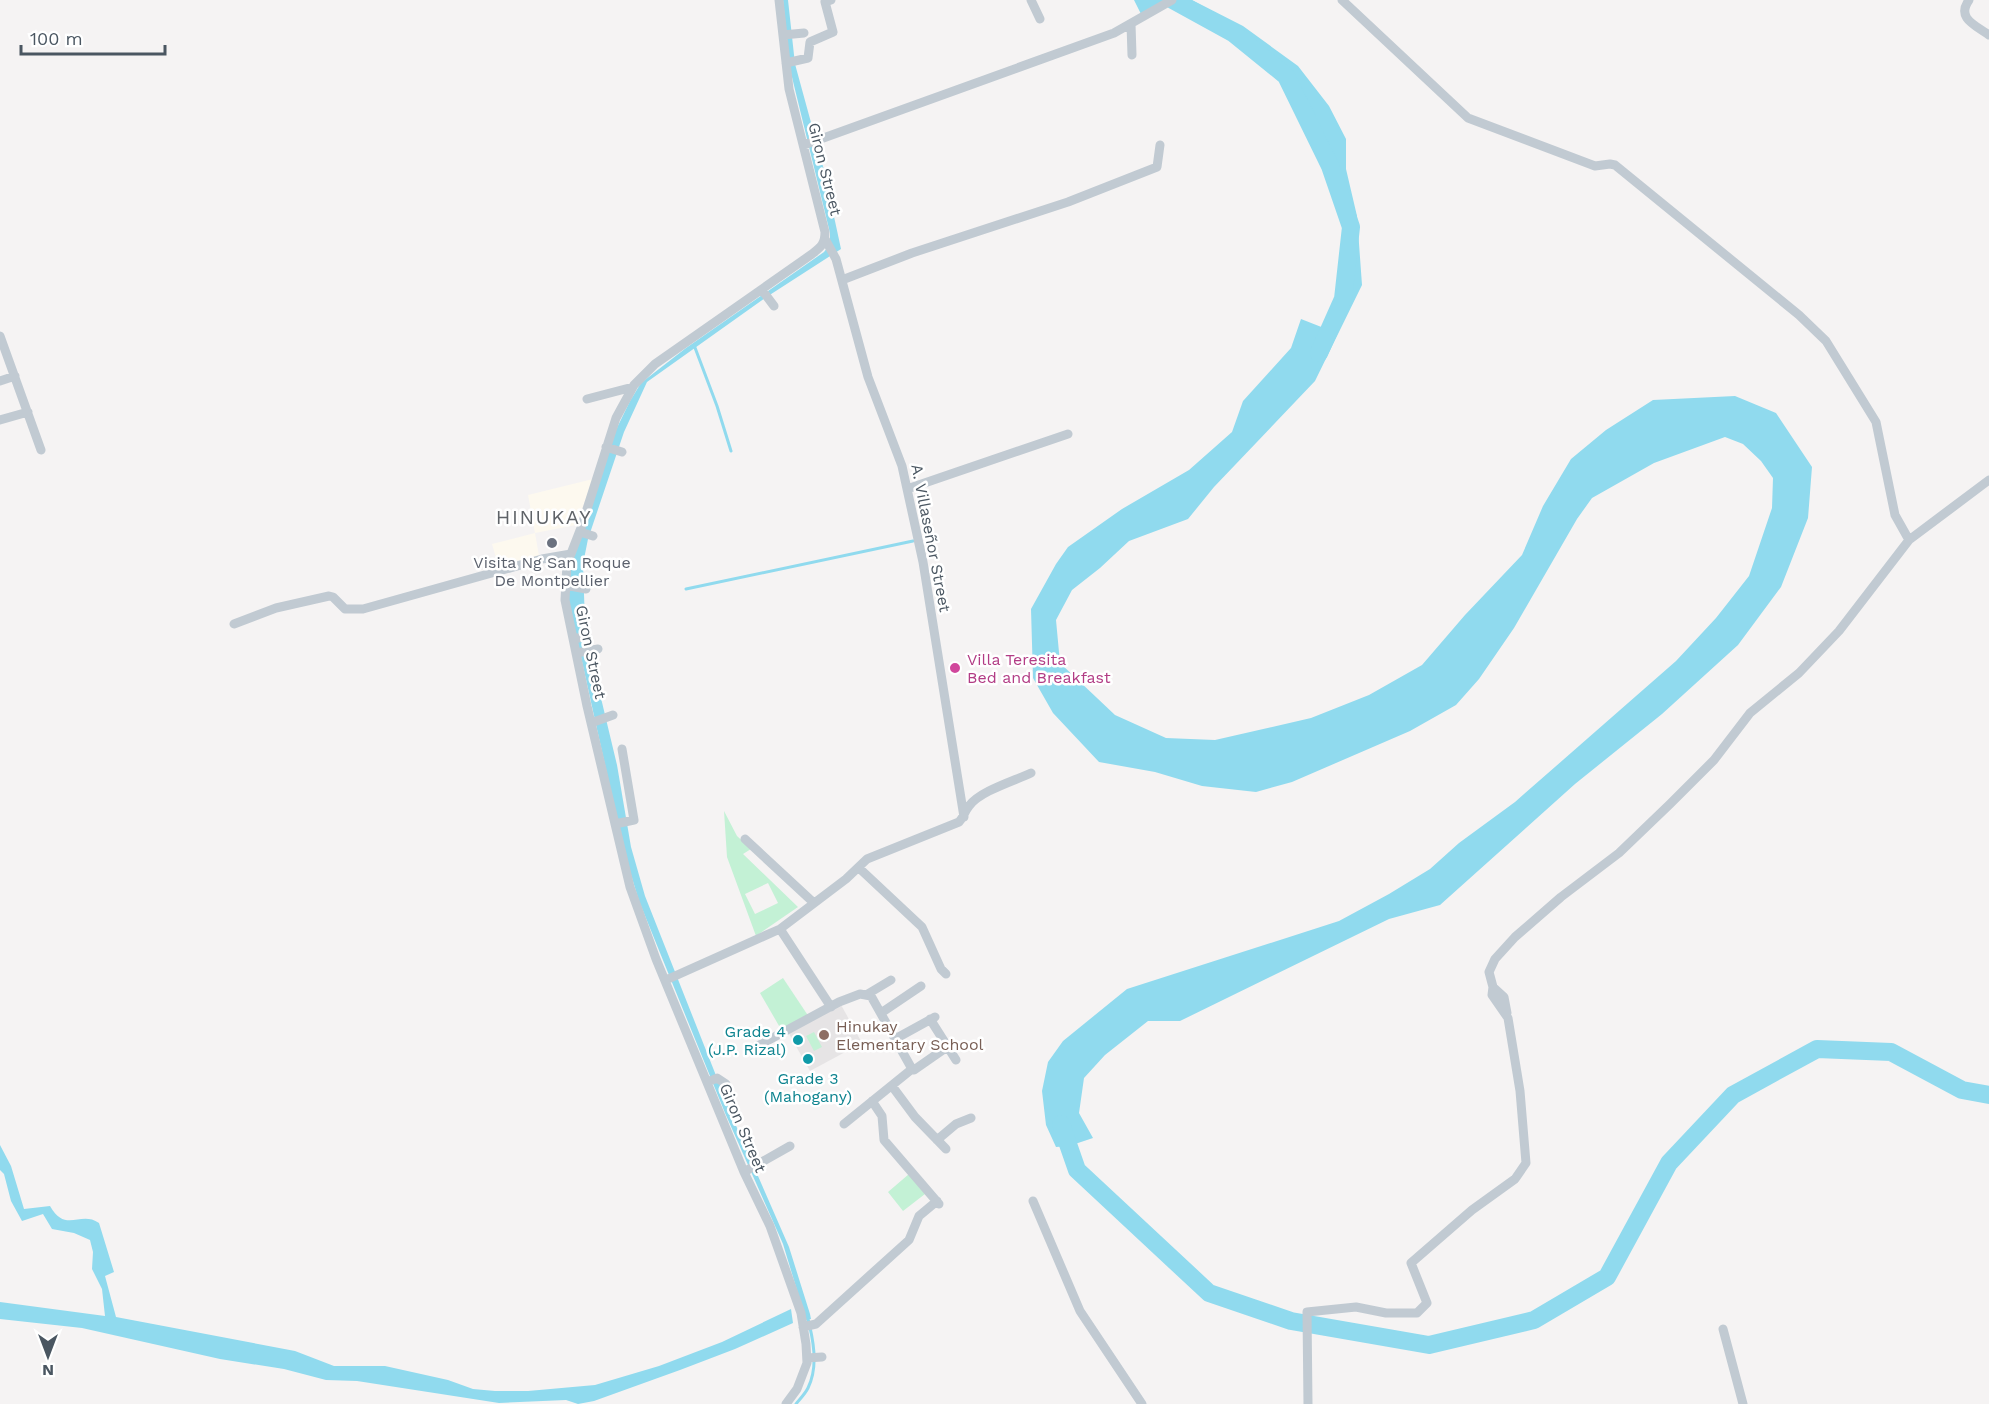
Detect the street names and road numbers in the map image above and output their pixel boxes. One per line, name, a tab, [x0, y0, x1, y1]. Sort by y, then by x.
street label: Giron Street	[804, 120, 846, 218]
street label: A. Villaseñor Street	[907, 462, 955, 614]
street label: Giron Street	[572, 603, 610, 701]
street label: Giron Street	[716, 1080, 770, 1176]

